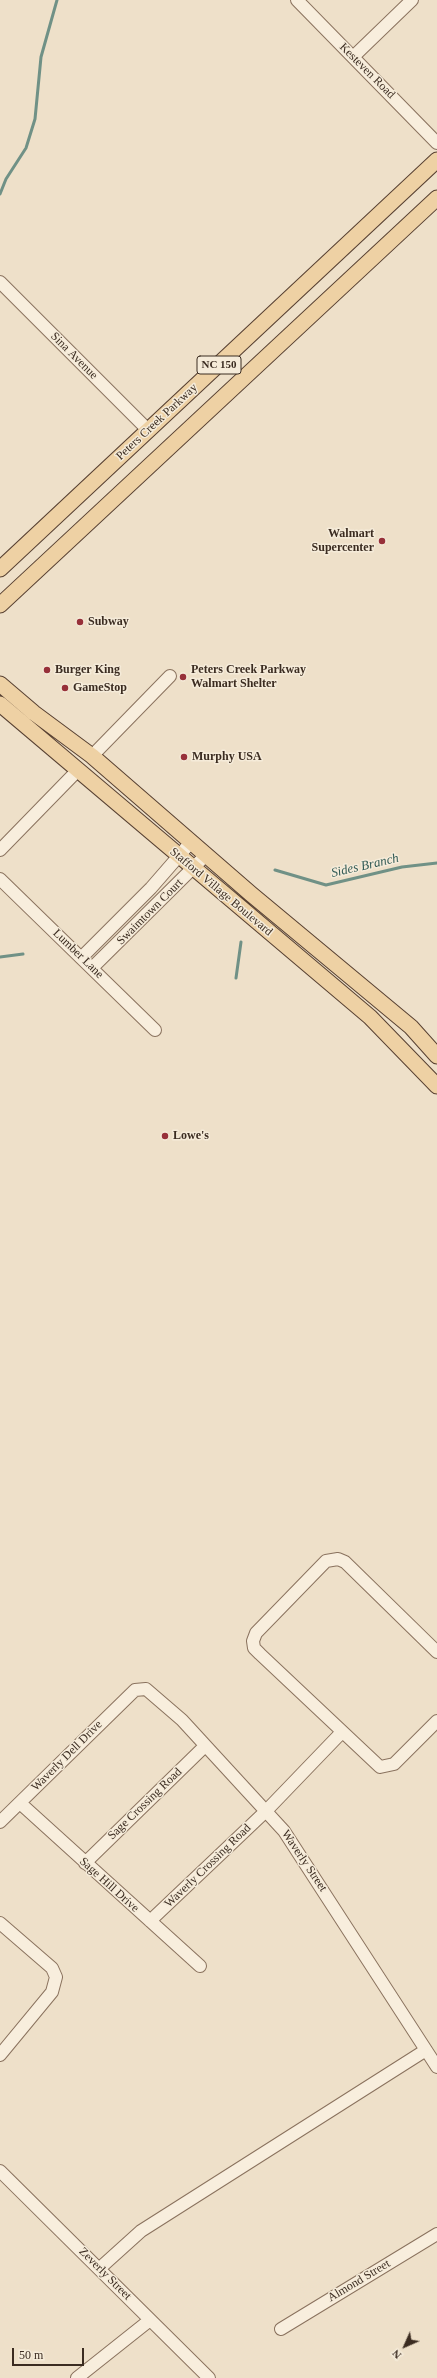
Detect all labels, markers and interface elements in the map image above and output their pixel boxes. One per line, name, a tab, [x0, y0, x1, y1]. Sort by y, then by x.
street label: Kesteven Road	[336, 40, 398, 102]
street label: Sina Avenue	[47, 329, 101, 383]
road number: NC 150	[197, 356, 241, 374]
street label: Peters Creek Parkway	[113, 381, 201, 463]
place label: Walmart Supercenter	[312, 527, 374, 555]
marker: Walmart Supercenter	[377, 536, 387, 546]
place label: Subway	[88, 615, 129, 629]
marker: Subway	[75, 617, 85, 627]
place label: Burger King	[55, 663, 120, 677]
place label: Peters Creek Parkway Walmart Shelter	[191, 663, 306, 691]
marker: Burger King	[42, 665, 52, 675]
marker: Peters Creek Parkway Walmart Shelter	[178, 672, 188, 682]
place label: GameStop	[73, 681, 127, 695]
marker: GameStop	[60, 683, 70, 693]
place label: Murphy USA	[192, 750, 262, 764]
marker: Murphy USA	[179, 752, 189, 762]
street label: Stafford Village Boulevard	[167, 845, 275, 939]
water label: Sides Branch	[330, 851, 400, 881]
street label: Swaimtown Court	[114, 876, 186, 948]
street label: Lumber Lane	[50, 926, 106, 982]
place label: Lowe's	[173, 1129, 209, 1143]
marker: Lowe's	[160, 1131, 170, 1141]
street label: Waverly Dell Drive	[29, 1718, 105, 1794]
street label: Sage Crossing Road	[105, 1765, 185, 1843]
street label: Waverly Crossing Road	[162, 1821, 254, 1911]
street label: Waverly Street	[278, 1827, 330, 1895]
street label: Sage Hill Drive	[76, 1854, 142, 1916]
street label: Zeverly Street	[76, 2245, 134, 2303]
street label: Almond Street	[325, 2257, 393, 2305]
north arrow	[385, 2326, 425, 2366]
scale bar	[14, 2340, 86, 2366]
text: N	[389, 2347, 404, 2362]
text: 50 m	[19, 2348, 43, 2362]

